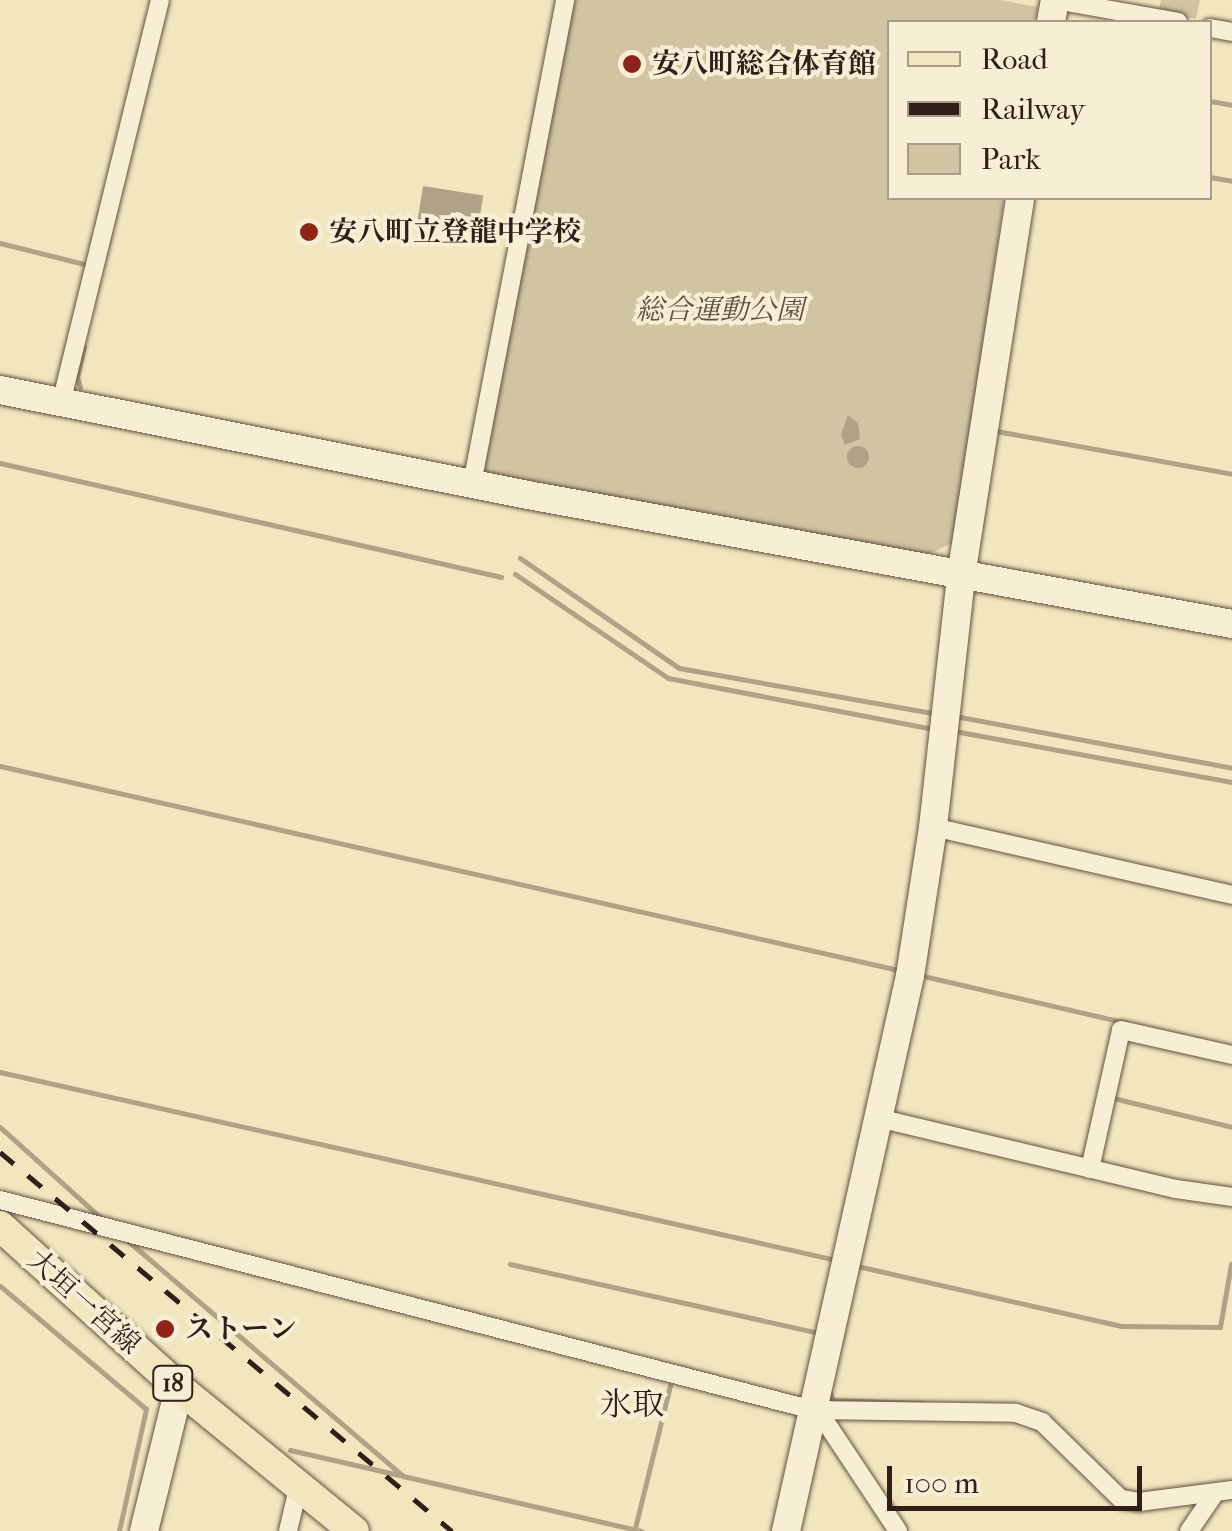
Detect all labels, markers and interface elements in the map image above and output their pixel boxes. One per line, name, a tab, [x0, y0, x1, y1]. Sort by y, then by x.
legend	[887, 20, 1212, 200]
text: Road	[981, 42, 1048, 77]
place label: 安八町総合体育館	[652, 47, 876, 81]
marker: 安八町総合体育館	[621, 53, 643, 75]
text: Railway	[981, 92, 1085, 127]
text: Park	[981, 142, 1041, 177]
place label: 安八町立登龍中学校	[329, 215, 581, 249]
marker: 安八町立登龍中学校	[298, 221, 320, 243]
park label: 総合運動公園	[636, 293, 804, 327]
street label: 大垣一宮線	[21, 1243, 147, 1361]
place label: ストーン	[185, 1312, 297, 1346]
marker: ストーン	[154, 1318, 176, 1340]
road number: 18	[150, 1363, 196, 1403]
district label: 氷取	[600, 1386, 664, 1424]
scale bar	[892, 1446, 1147, 1508]
text: 100 m	[904, 1466, 979, 1501]

